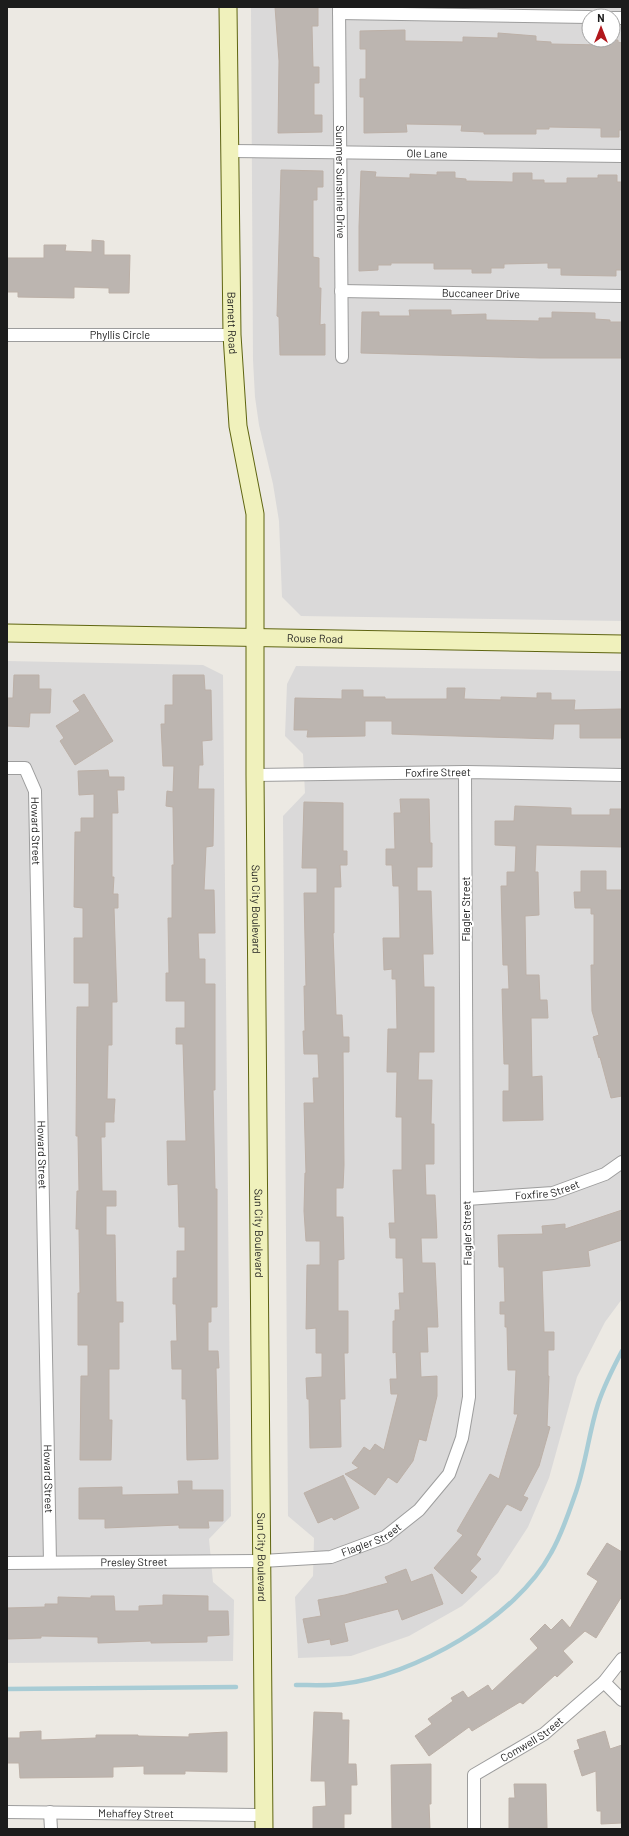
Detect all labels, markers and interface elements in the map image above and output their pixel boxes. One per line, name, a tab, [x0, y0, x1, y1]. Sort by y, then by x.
north arrow	[581, 8, 621, 48]
text: N	[597, 11, 605, 24]
street label: Summer Sunshine Drive	[334, 125, 348, 239]
street label: Ole Lane	[406, 146, 448, 160]
street label: Buccaneer Drive	[442, 286, 520, 300]
street label: Barnett Road	[225, 292, 240, 355]
street label: Phyllis Circle	[90, 328, 150, 341]
street label: Rouse Road	[287, 631, 343, 645]
street label: Foxfire Street	[405, 765, 471, 779]
street label: Howard Street	[29, 796, 43, 865]
street label: Sun City Boulevard	[250, 865, 264, 954]
street label: Flagler Street	[459, 877, 472, 941]
street label: Howard Street	[35, 1120, 50, 1189]
street label: Foxfire Street	[514, 1177, 581, 1202]
street label: Sun City Boulevard	[253, 1189, 266, 1278]
street label: Flagler Street	[459, 1200, 474, 1266]
street label: Howard Street	[42, 1444, 56, 1513]
street label: Sun City Boulevard	[255, 1513, 269, 1602]
street label: Flagler Street	[339, 1520, 403, 1559]
street label: Presley Street	[100, 1555, 168, 1568]
street label: Comwell Street	[498, 1714, 565, 1764]
street label: Mehaffey Street	[98, 1806, 174, 1820]

